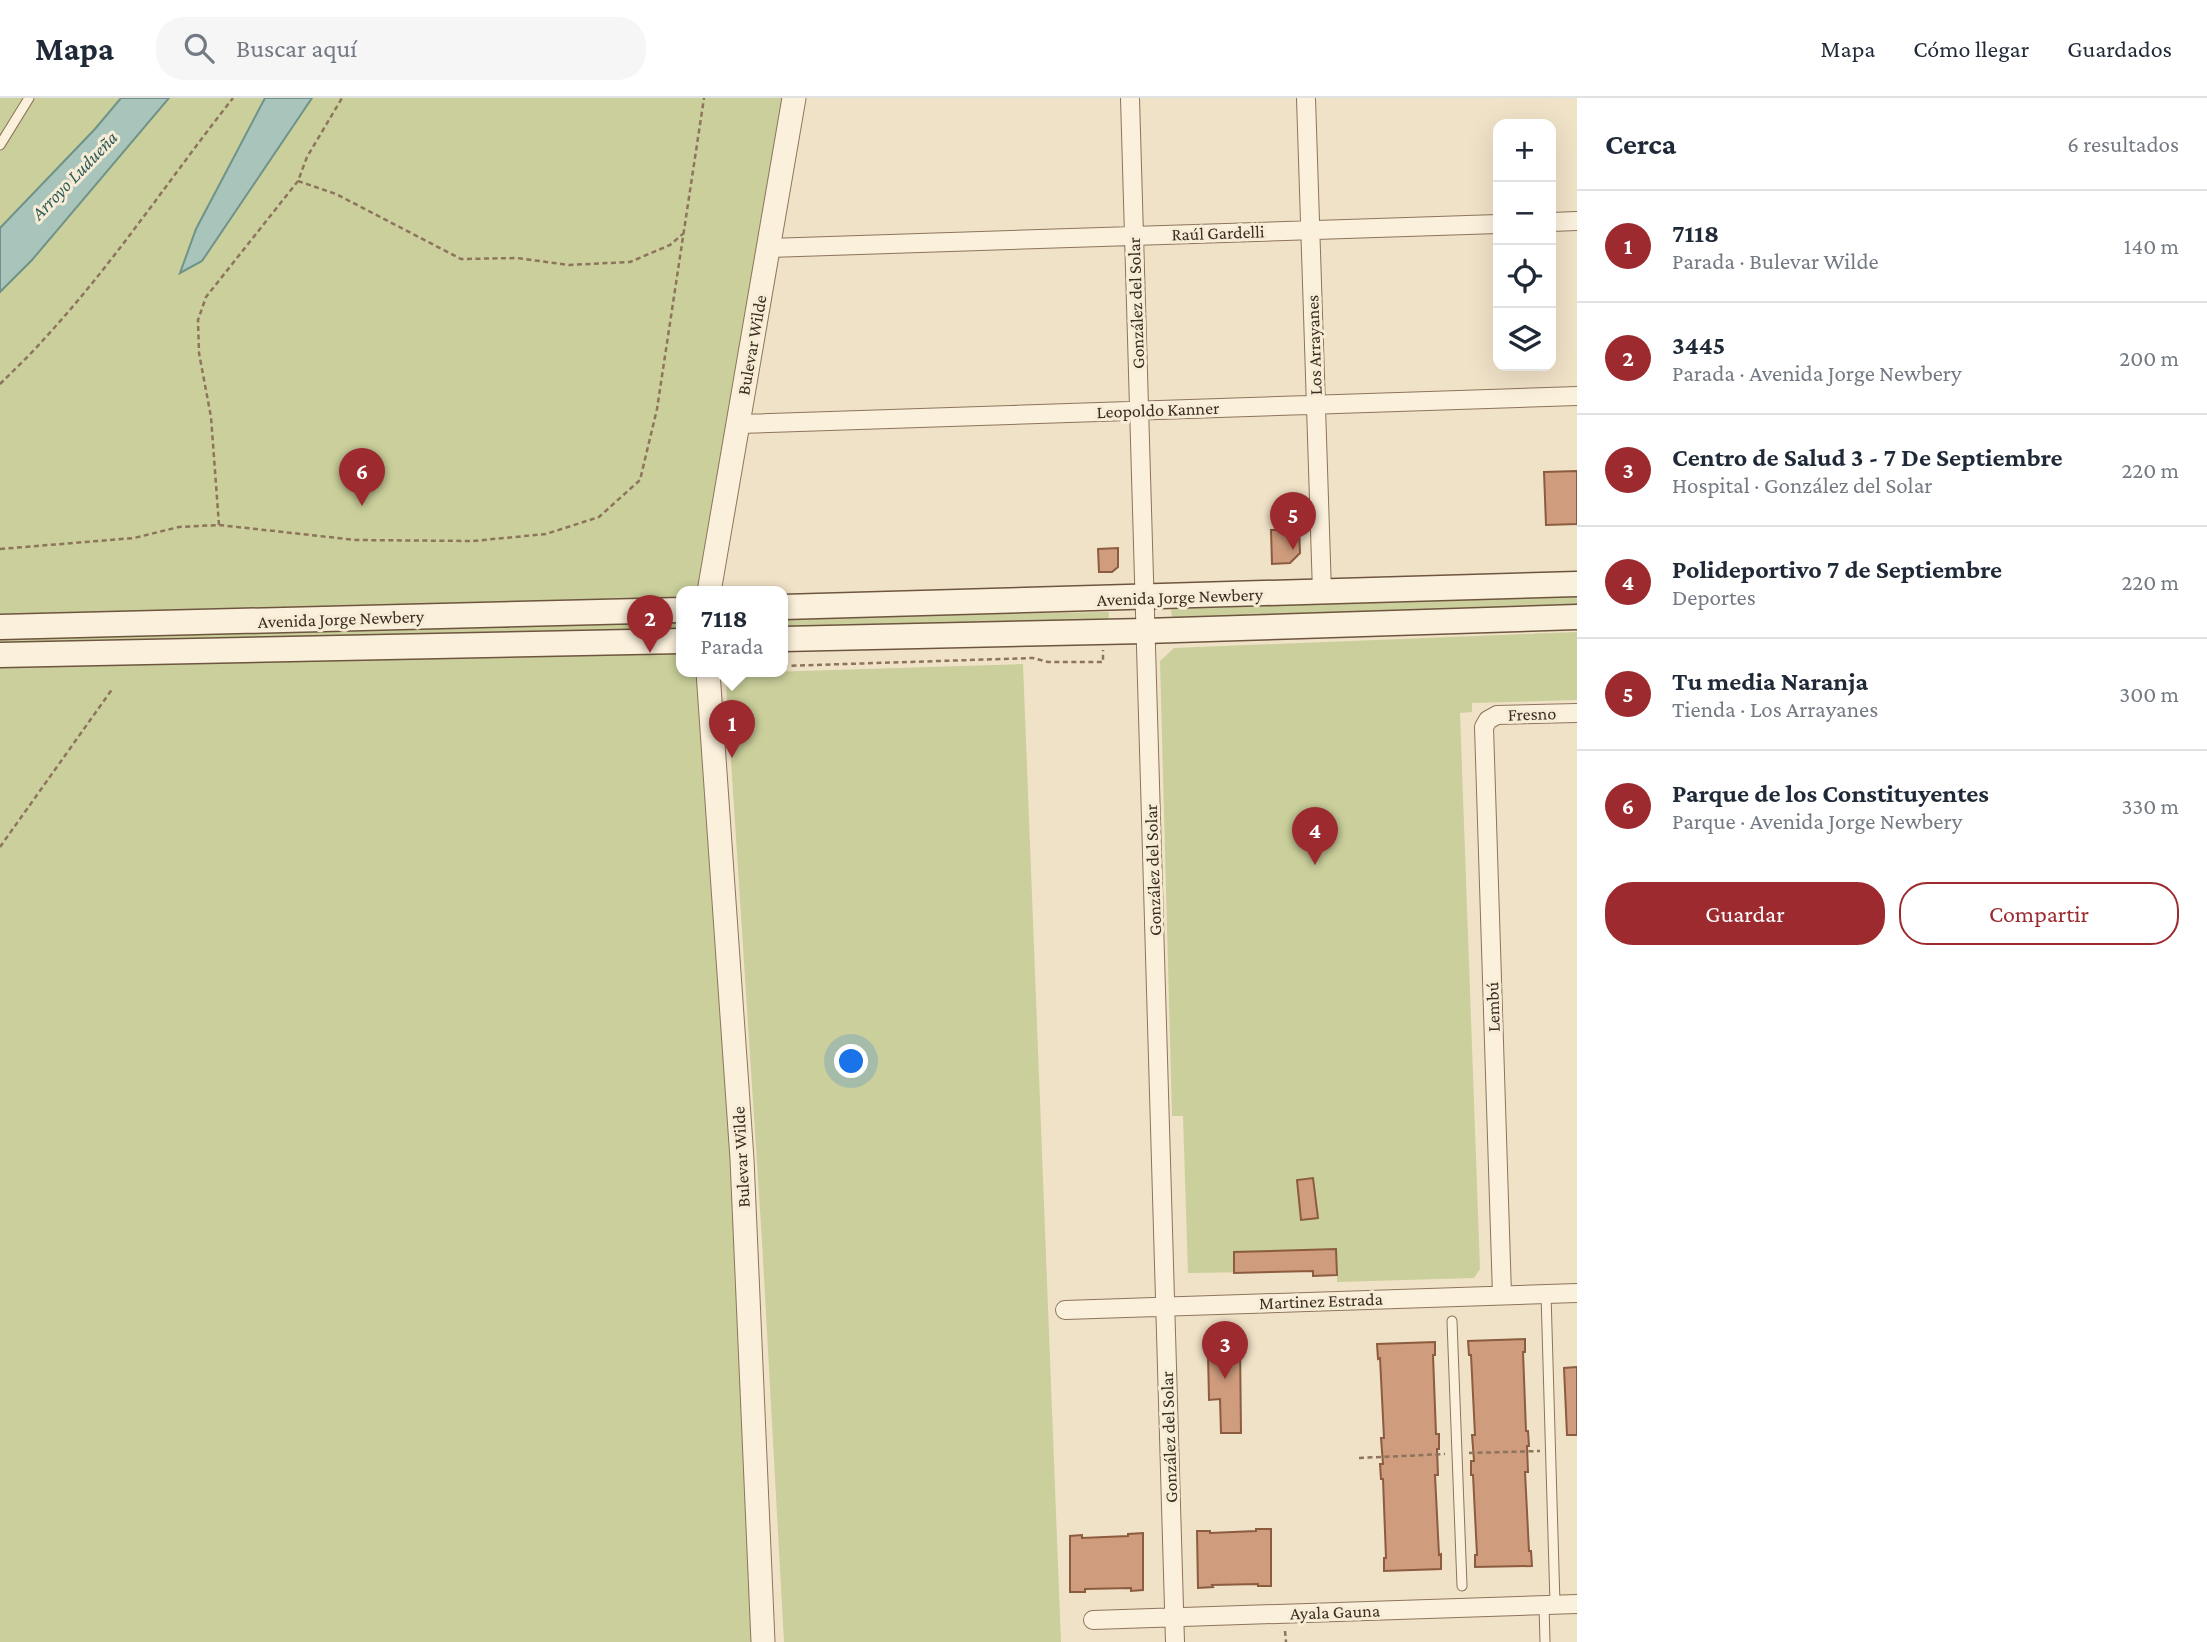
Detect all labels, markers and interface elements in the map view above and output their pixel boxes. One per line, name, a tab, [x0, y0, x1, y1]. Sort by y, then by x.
search box	[156, 17, 646, 80]
icon: search	[180, 29, 218, 67]
text: Mapa	[35, 30, 114, 67]
text: Buscar aquí	[236, 34, 357, 63]
text: Mapa	[1821, 35, 1875, 62]
text: Cómo llegar	[1913, 35, 2029, 62]
text: Guardados	[2067, 35, 2172, 62]
map controls	[1493, 119, 1556, 371]
button: +	[1493, 119, 1556, 182]
water label: Arroyo Ludueña	[26, 127, 122, 225]
text: Cerca	[1605, 127, 1676, 160]
text: 6 resultados	[2067, 131, 2179, 157]
button: −	[1493, 182, 1556, 245]
text: 7118	[1672, 219, 1719, 248]
street label: Raúl Gardelli	[1171, 221, 1265, 245]
text: 1	[1624, 233, 1632, 259]
text: 140 m	[2124, 233, 2179, 259]
street label: González del Solar	[1124, 236, 1148, 369]
button: locate	[1493, 245, 1556, 308]
text: Parada · Bulevar Wilde	[1672, 248, 1879, 274]
street label: Bulevar Wilde	[733, 293, 771, 397]
street label: Los Arrayanes	[1302, 294, 1326, 396]
button: layers	[1493, 308, 1556, 371]
text: 3445	[1672, 331, 1725, 360]
text: 2	[1622, 345, 1634, 371]
text: 200 m	[2119, 345, 2179, 371]
text: Parada · Avenida Jorge Newbery	[1672, 360, 1962, 386]
street label: Leopoldo Kanner	[1096, 398, 1220, 422]
text: Centro de Salud 3 - 7 De Septiembre	[1672, 443, 2063, 472]
pin: 6	[339, 448, 385, 506]
text: 3	[1622, 457, 1634, 483]
text: 220 m	[2121, 457, 2179, 483]
text: Hospital · González del Solar	[1672, 472, 1932, 498]
pin: 5	[1270, 492, 1316, 550]
text: Polideportivo 7 de Septiembre	[1672, 555, 2002, 584]
text: 4	[1622, 569, 1634, 595]
text: 220 m	[2121, 569, 2179, 595]
street label: Avenida Jorge Newbery	[1097, 584, 1264, 610]
text: Deportes	[1672, 584, 1756, 610]
popup	[676, 586, 788, 677]
pin: 2	[627, 595, 673, 653]
text: 7118	[701, 604, 748, 633]
street label: Avenida Jorge Newbery	[258, 606, 425, 632]
text: Parada	[701, 633, 763, 659]
text: Tu media Naranja	[1672, 667, 1868, 696]
text: 5	[1622, 681, 1634, 707]
text: 300 m	[2119, 681, 2179, 707]
text: Tienda · Los Arrayanes	[1672, 696, 1878, 722]
pin: 1	[709, 700, 755, 758]
street label: Fresno	[1507, 703, 1557, 725]
text: Parque de los Constituyentes	[1672, 779, 1989, 808]
text: 6	[1622, 793, 1634, 819]
text: 330 m	[2121, 793, 2179, 819]
street label: González del Solar	[1141, 803, 1165, 936]
pin: 4	[1292, 807, 1338, 865]
text: Parque · Avenida Jorge Newbery	[1672, 808, 1962, 834]
button: Guardar	[1605, 882, 1885, 945]
button: Compartir	[1899, 882, 2179, 945]
street label: Lembú	[1482, 981, 1504, 1032]
your location	[834, 1044, 868, 1078]
street label: Bulevar Wilde	[728, 1106, 754, 1208]
street label: Martinez Estrada	[1259, 1289, 1383, 1313]
pin: 3	[1202, 1321, 1248, 1379]
street label: González del Solar	[1157, 1370, 1181, 1503]
street label: Ayala Gauna	[1290, 1600, 1380, 1624]

